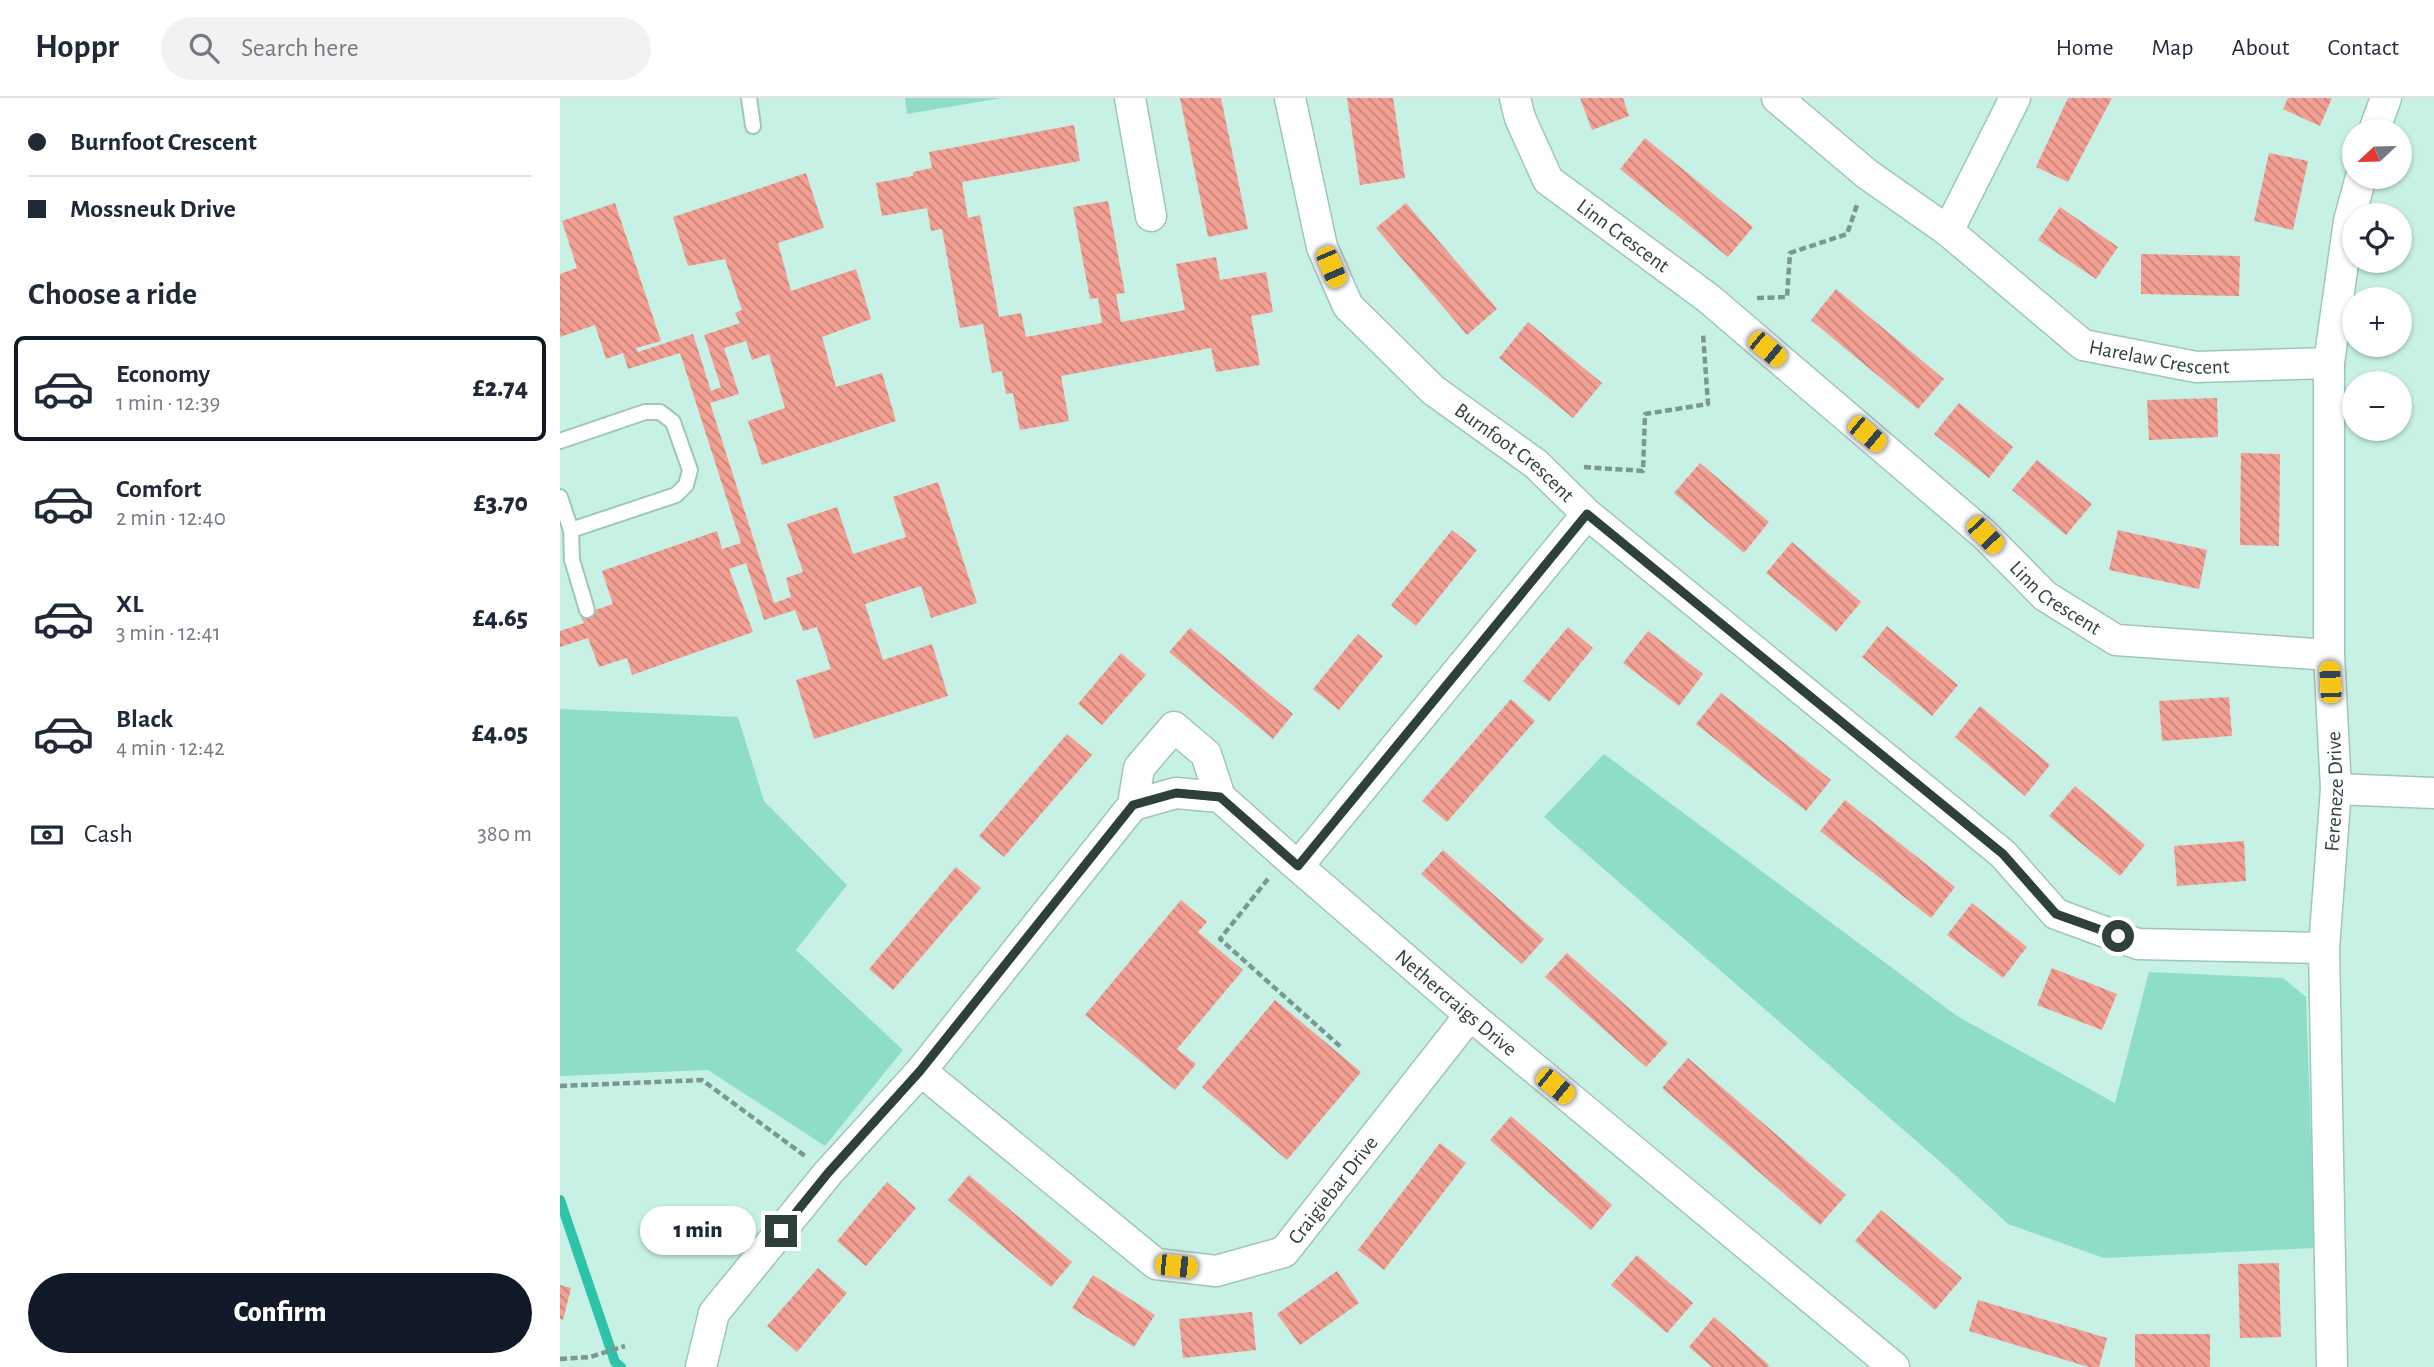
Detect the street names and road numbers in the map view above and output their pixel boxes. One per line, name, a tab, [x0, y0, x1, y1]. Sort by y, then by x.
street label: Linn Crescent	[1573, 195, 1673, 276]
street label: Harelaw Crescent	[2087, 336, 2230, 378]
street label: Burnfoot Crescent	[1451, 399, 1578, 506]
street label: Linn Crescent	[2006, 557, 2105, 639]
street label: Fereneze Drive	[2321, 731, 2347, 852]
street label: Nethercraigs Drive	[1392, 945, 1521, 1060]
street label: Craigiebar Drive	[1284, 1132, 1381, 1248]

